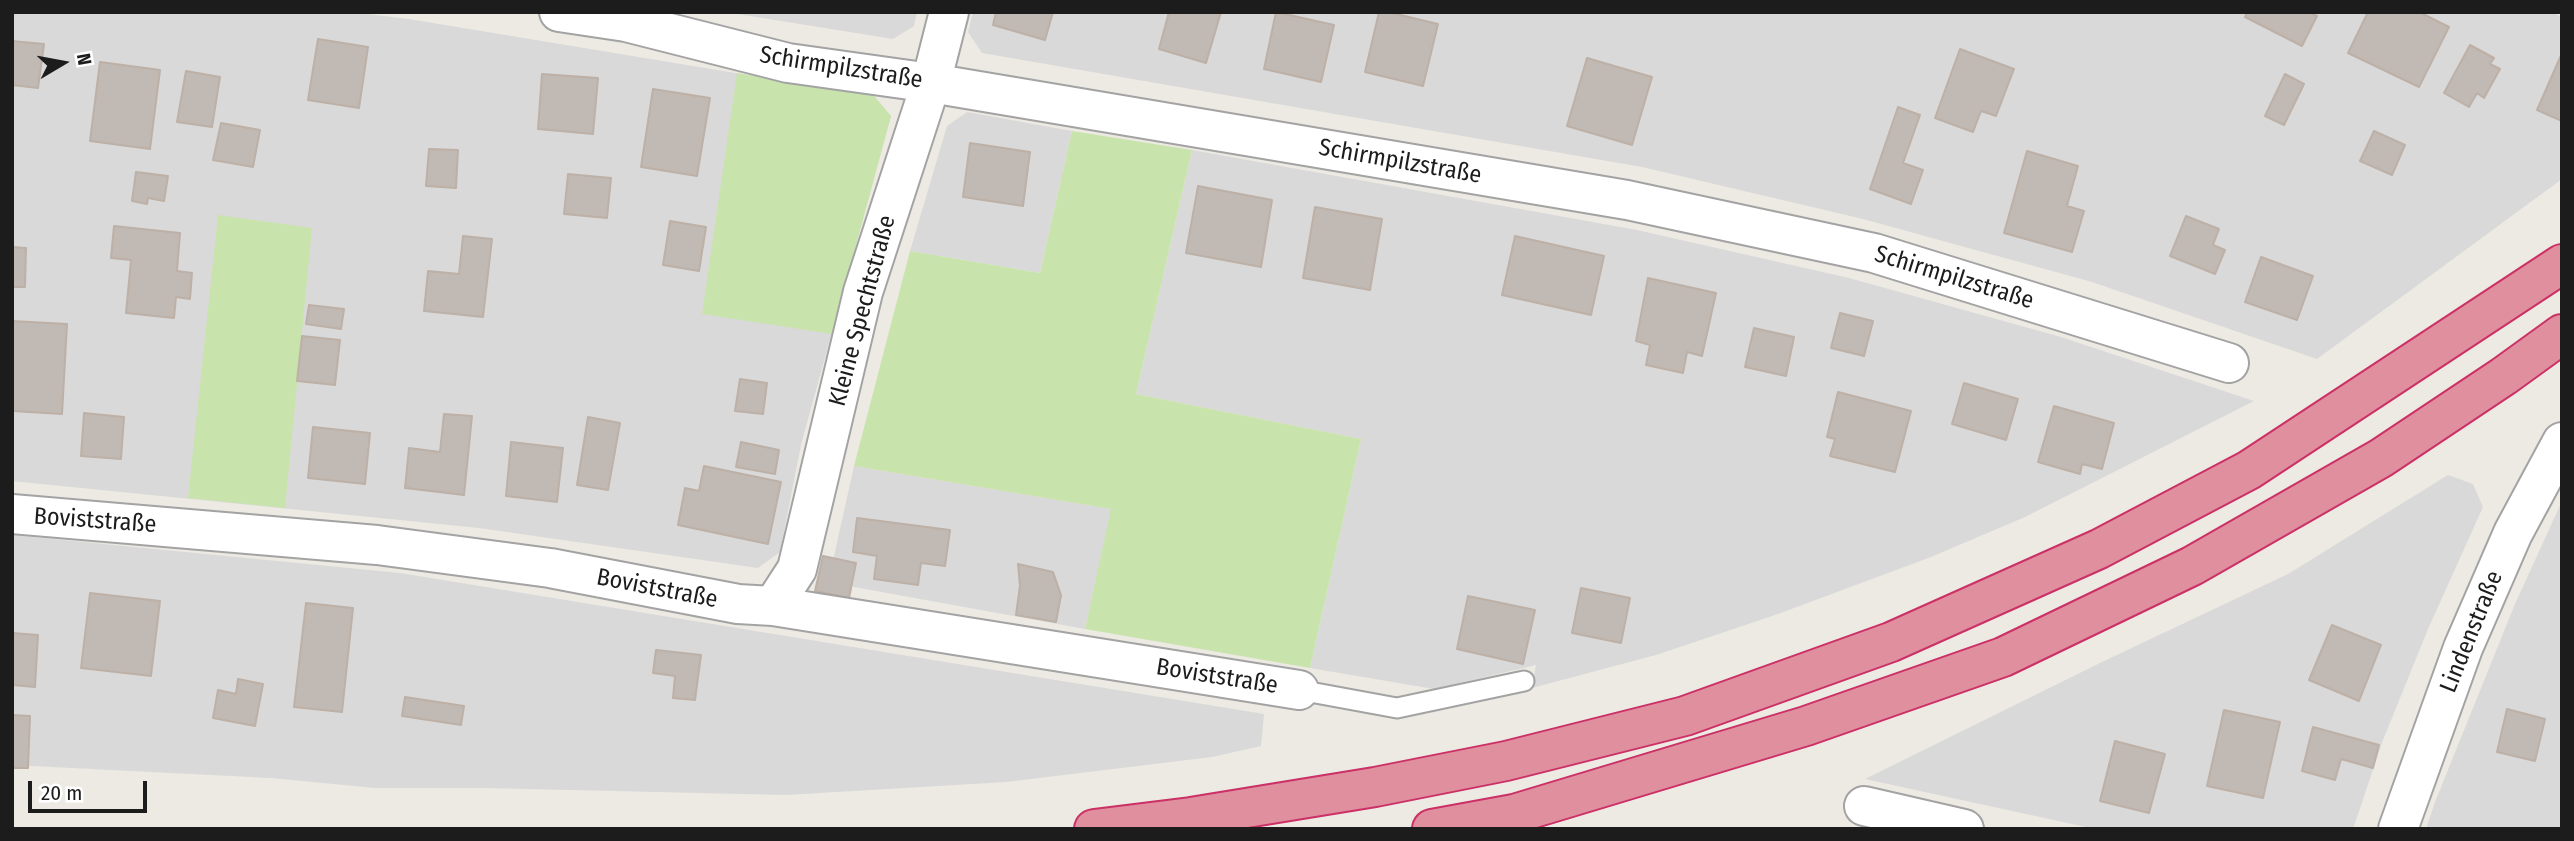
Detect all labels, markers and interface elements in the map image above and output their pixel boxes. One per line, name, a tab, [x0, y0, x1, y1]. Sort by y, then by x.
north arrow	[28, 28, 98, 98]
street label: Schirmpilzstraße	[757, 41, 925, 95]
text: N	[72, 52, 96, 67]
street label: Schirmpilzstraße	[1316, 134, 1484, 190]
street label: Kleine Spechtstraße	[824, 212, 902, 410]
street label: Schirmpilzstraße	[1871, 240, 2037, 316]
street label: Boviststraße	[33, 502, 157, 540]
street label: Boviststraße	[594, 563, 720, 615]
street label: Lindenstraße	[2435, 567, 2509, 697]
street label: Boviststraße	[1154, 653, 1280, 701]
scale bar	[32, 768, 150, 812]
text: 20 m	[41, 780, 82, 806]

